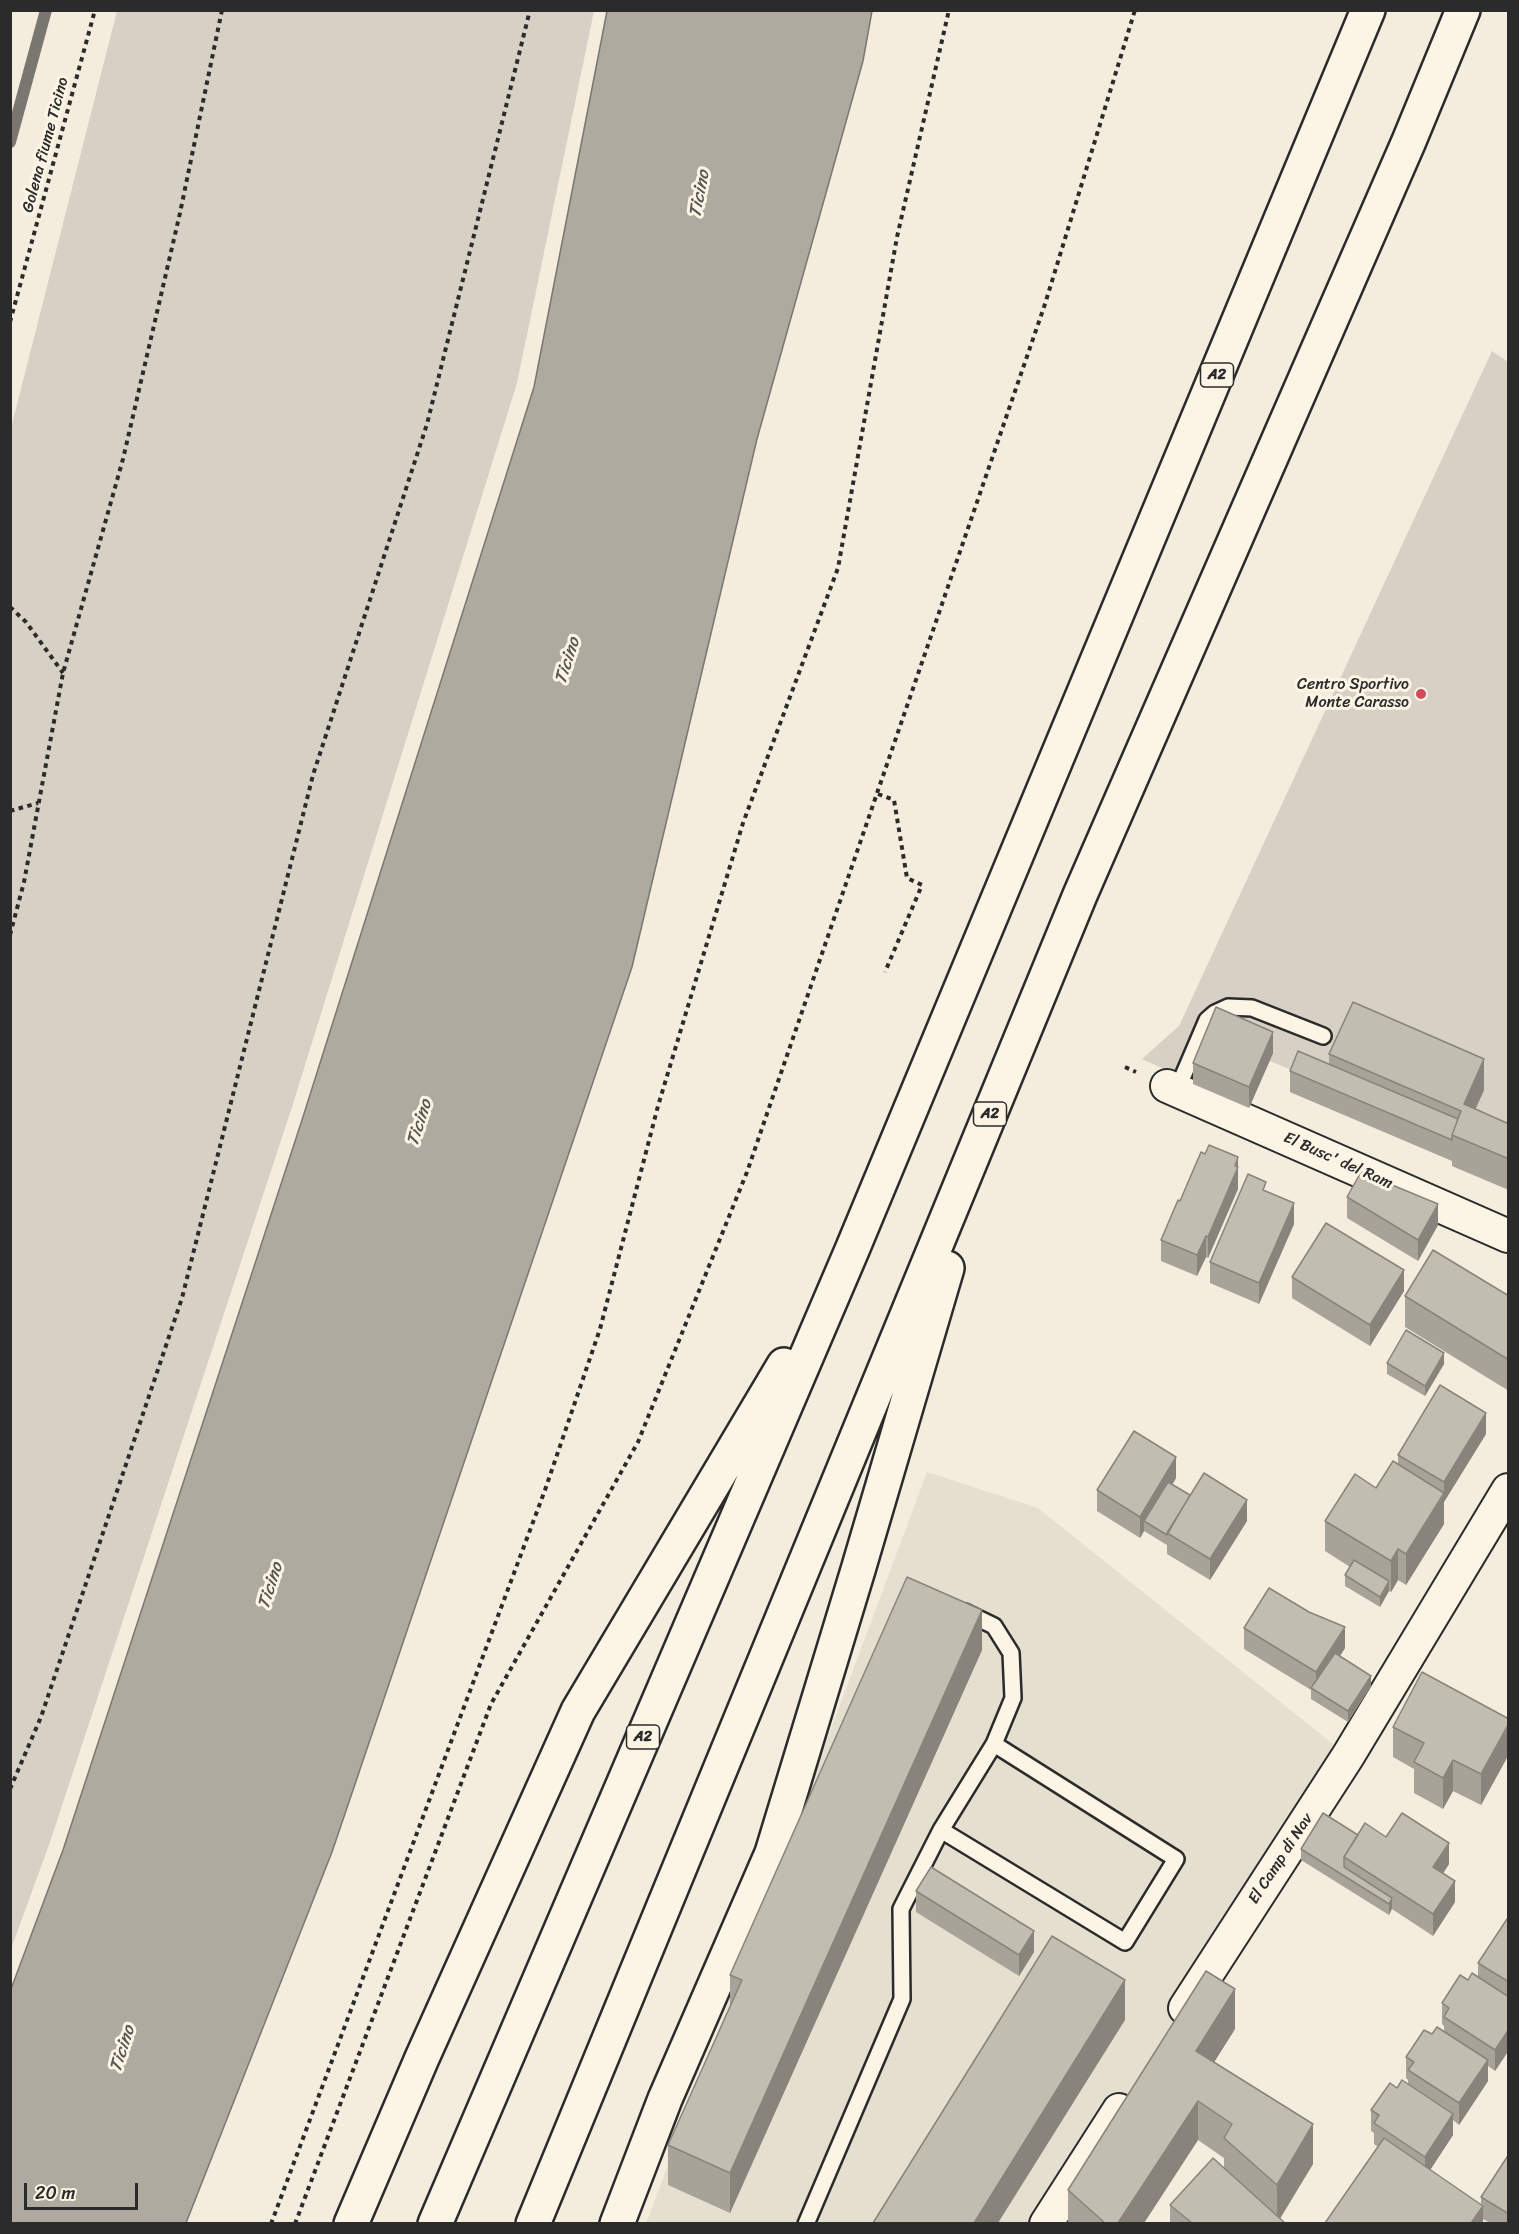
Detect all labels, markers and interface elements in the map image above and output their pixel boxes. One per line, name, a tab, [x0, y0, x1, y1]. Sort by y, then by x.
street label: Golena fiume Ticino	[19, 75, 73, 215]
water label: Ticino	[685, 169, 715, 219]
road number: A2	[1200, 363, 1234, 387]
water label: Ticino	[550, 635, 586, 687]
place label: Centro Sportivo Monte Carasso	[1297, 675, 1409, 713]
marker: Centro Sportivo Monte Carasso	[1414, 687, 1428, 701]
water label: Ticino	[402, 1097, 438, 1149]
road number: A2	[974, 1102, 1006, 1126]
street label: El Busc' del Ram	[1281, 1128, 1395, 1194]
water label: Ticino	[253, 1560, 289, 1612]
road number: A2	[626, 1725, 660, 1749]
street label: El Camp di Nav	[1245, 1810, 1317, 1908]
water label: Ticino	[105, 2023, 141, 2075]
scale bar	[27, 2171, 141, 2209]
text: 20 m	[35, 2177, 75, 2209]

